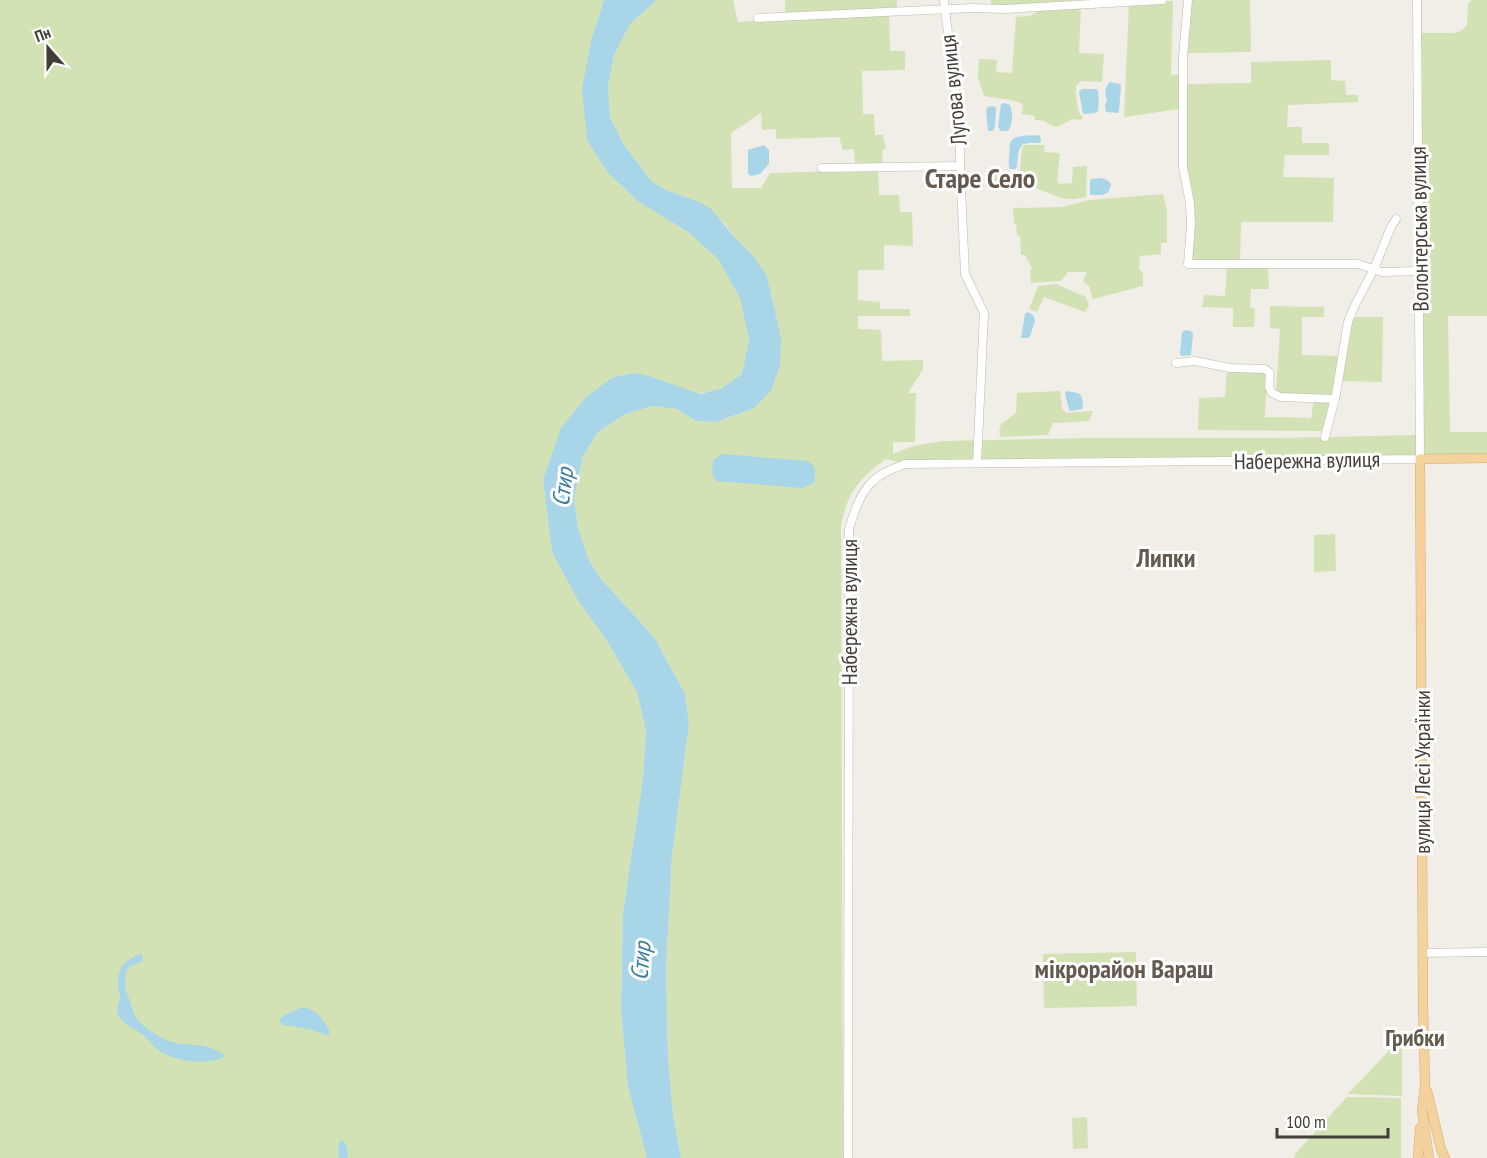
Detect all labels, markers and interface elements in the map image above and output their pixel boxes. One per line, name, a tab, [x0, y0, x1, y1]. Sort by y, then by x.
north arrow	[18, 18, 78, 78]
text: Пн	[32, 22, 53, 46]
street label: Лугова вулиця	[933, 33, 973, 148]
street label: Волонтерська вулиця	[1404, 146, 1434, 312]
district label: Старе Село	[925, 159, 1035, 196]
street label: Набережна вулиця	[1234, 445, 1380, 475]
water label: Стир	[545, 464, 580, 508]
street label: Набережна вулиця	[835, 539, 863, 685]
district label: Липки	[1136, 541, 1195, 574]
street label: вулиця Лесі Українки	[1408, 690, 1436, 854]
water label: Стир	[623, 939, 658, 981]
district label: мікрорайон Вараш	[1035, 952, 1213, 985]
district label: Грибки	[1385, 1022, 1445, 1053]
scale bar	[1277, 1101, 1388, 1139]
text: 100 m	[1286, 1110, 1326, 1133]

